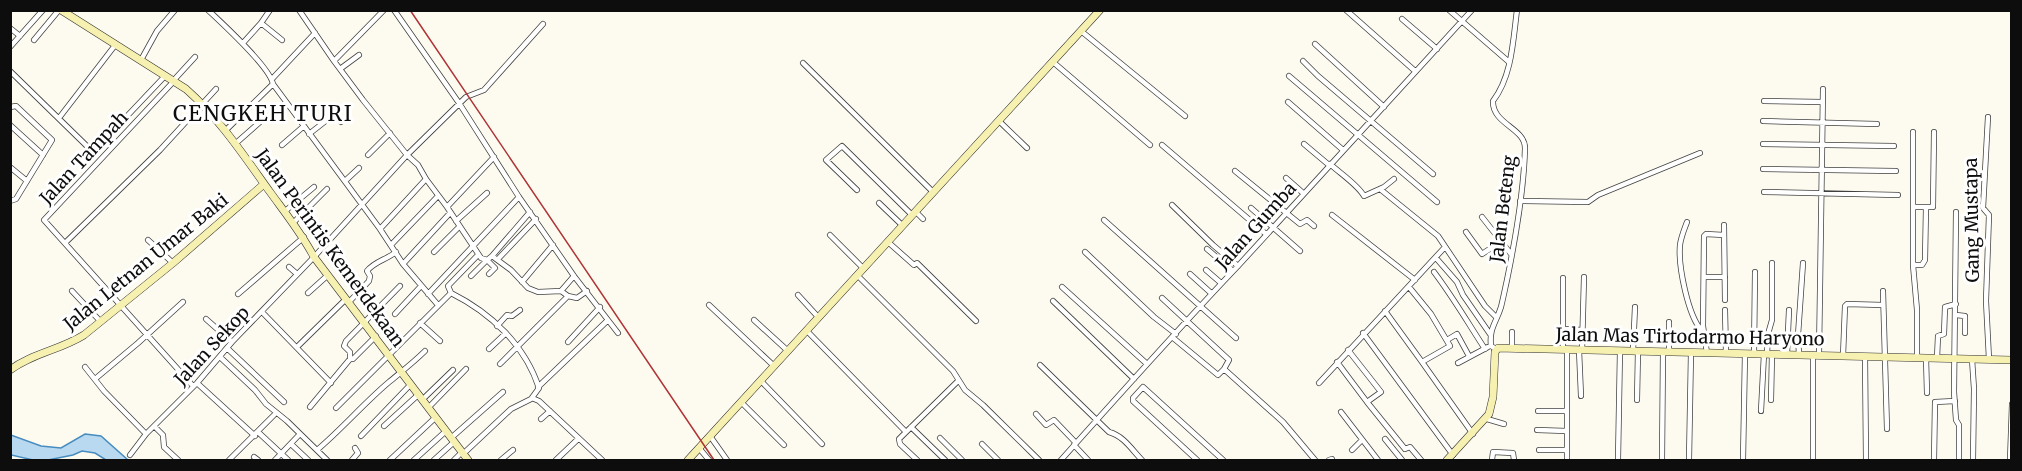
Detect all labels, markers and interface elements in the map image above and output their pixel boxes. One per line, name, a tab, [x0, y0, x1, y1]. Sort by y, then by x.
district label: CENGKEH TURI	[173, 100, 353, 127]
street label: Jalan Tampah	[34, 106, 133, 210]
street label: Jalan Perintis Kemerdekaan	[250, 143, 410, 351]
street label: Jalan Beteng	[1484, 154, 1521, 265]
street label: Gang Mustapa	[1959, 157, 1984, 282]
street label: Jalan Gumba	[1210, 177, 1301, 275]
street label: Jalan Letnan Umar Baki	[58, 188, 233, 336]
street label: Jalan Sekop	[168, 301, 254, 391]
street label: Jalan Mas Tirtodarmo Haryono	[1554, 323, 1825, 350]

